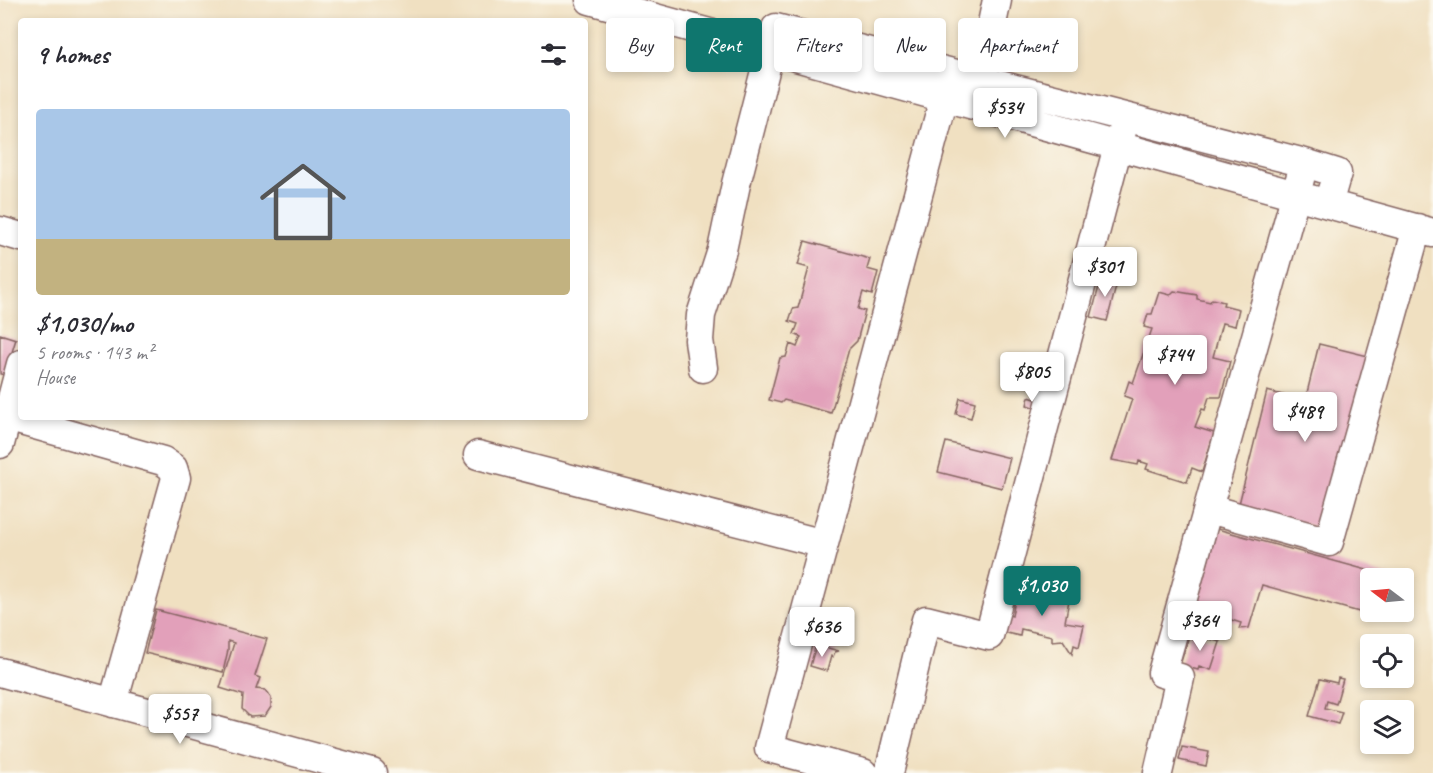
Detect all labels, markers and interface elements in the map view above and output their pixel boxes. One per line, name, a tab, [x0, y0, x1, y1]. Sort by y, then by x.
chip: Buy	[606, 18, 674, 72]
chip: Rent	[686, 18, 762, 72]
chip: Filters	[774, 18, 862, 72]
chip: New	[874, 18, 946, 72]
chip: Apartment	[958, 18, 1078, 72]
text: 9 homes	[36, 38, 109, 71]
icon: filters	[537, 38, 570, 71]
pin: $534	[969, 88, 1041, 139]
text: $534	[987, 95, 1023, 120]
icon: home	[249, 148, 357, 256]
pin: $301	[1069, 247, 1141, 298]
text: $301	[1087, 254, 1123, 279]
text: $1,030/mo	[36, 307, 133, 340]
pin: $744	[1139, 335, 1211, 386]
text: 5 rooms · 143 m²	[36, 340, 153, 365]
text: $744	[1157, 342, 1193, 367]
pin: $805	[996, 352, 1068, 403]
text: $805	[1014, 359, 1050, 384]
text: House	[36, 365, 75, 390]
pin: $489	[1269, 392, 1341, 443]
text: $489	[1287, 399, 1323, 424]
pin: $1,030	[993, 566, 1091, 617]
north arrow	[1360, 568, 1414, 622]
map controls	[1360, 568, 1414, 754]
text: $1,030	[1018, 573, 1066, 598]
pin: $364	[1164, 601, 1236, 652]
pin: $636	[786, 607, 858, 658]
text: $364	[1182, 608, 1218, 633]
text: $636	[804, 614, 840, 639]
button: locate	[1360, 634, 1414, 688]
pin: $557	[144, 694, 216, 745]
button: layers	[1360, 700, 1414, 754]
text: $557	[162, 701, 198, 726]

